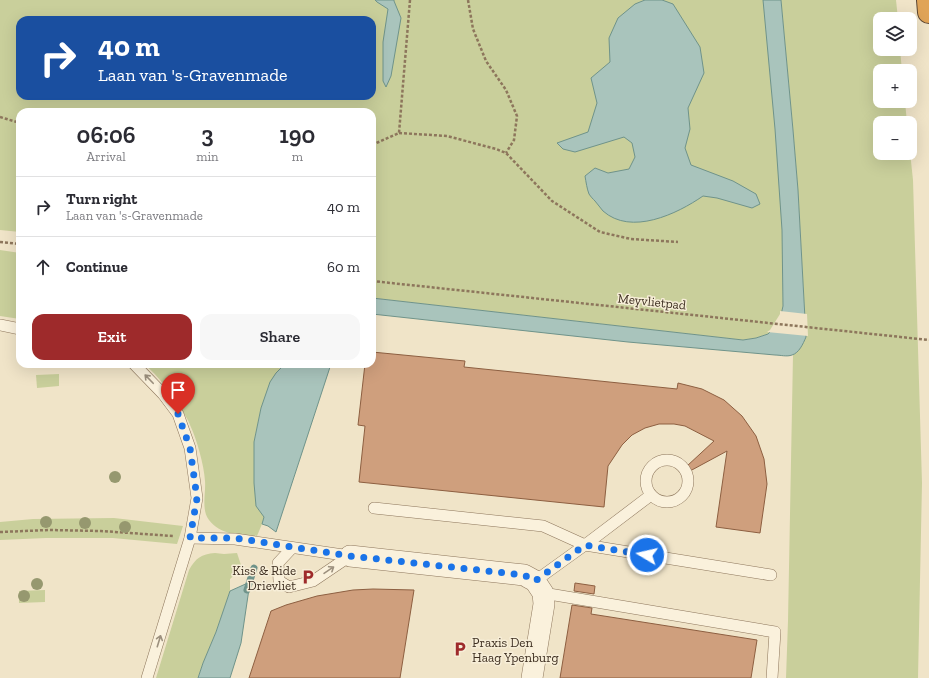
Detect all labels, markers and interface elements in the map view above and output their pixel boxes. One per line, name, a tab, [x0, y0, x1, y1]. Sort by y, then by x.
map controls	[873, 12, 917, 160]
button: layers	[873, 12, 917, 56]
text: 40 m	[98, 30, 160, 63]
icon: right	[32, 32, 84, 84]
text: Laan van 's-Gravenmade	[98, 64, 288, 86]
button: +	[873, 64, 917, 108]
button: −	[873, 116, 917, 160]
text: 06:06	[77, 120, 136, 149]
text: 3	[201, 120, 214, 149]
text: 190	[279, 120, 315, 149]
text: Arrival	[87, 149, 126, 164]
text: min	[196, 149, 219, 164]
text: m	[292, 149, 303, 164]
text: Turn right	[66, 190, 137, 208]
icon: right	[32, 196, 54, 218]
text: 40 m	[327, 198, 360, 216]
text: Laan van 's-Gravenmade	[66, 208, 203, 223]
icon: ahead	[32, 256, 54, 278]
text: Continue	[66, 258, 128, 276]
text: 60 m	[327, 258, 360, 276]
street label: Meyvlietpad	[617, 290, 687, 313]
button: Exit	[32, 314, 192, 360]
button: Share	[200, 314, 360, 360]
pin	[161, 373, 195, 414]
one-way arrow	[145, 375, 154, 385]
icon: arrive	[167, 379, 189, 401]
position arrow	[626, 534, 668, 576]
place label: Kiss & Ride Drievliet	[232, 563, 296, 593]
one-way arrow	[323, 565, 335, 573]
parking icon: Kiss & Ride Drievliet	[299, 568, 317, 586]
one-way arrow	[155, 635, 163, 647]
place label: Praxis Den Haag Ypenburg	[472, 635, 559, 665]
parking icon: Praxis Den Haag Ypenburg	[451, 640, 469, 658]

